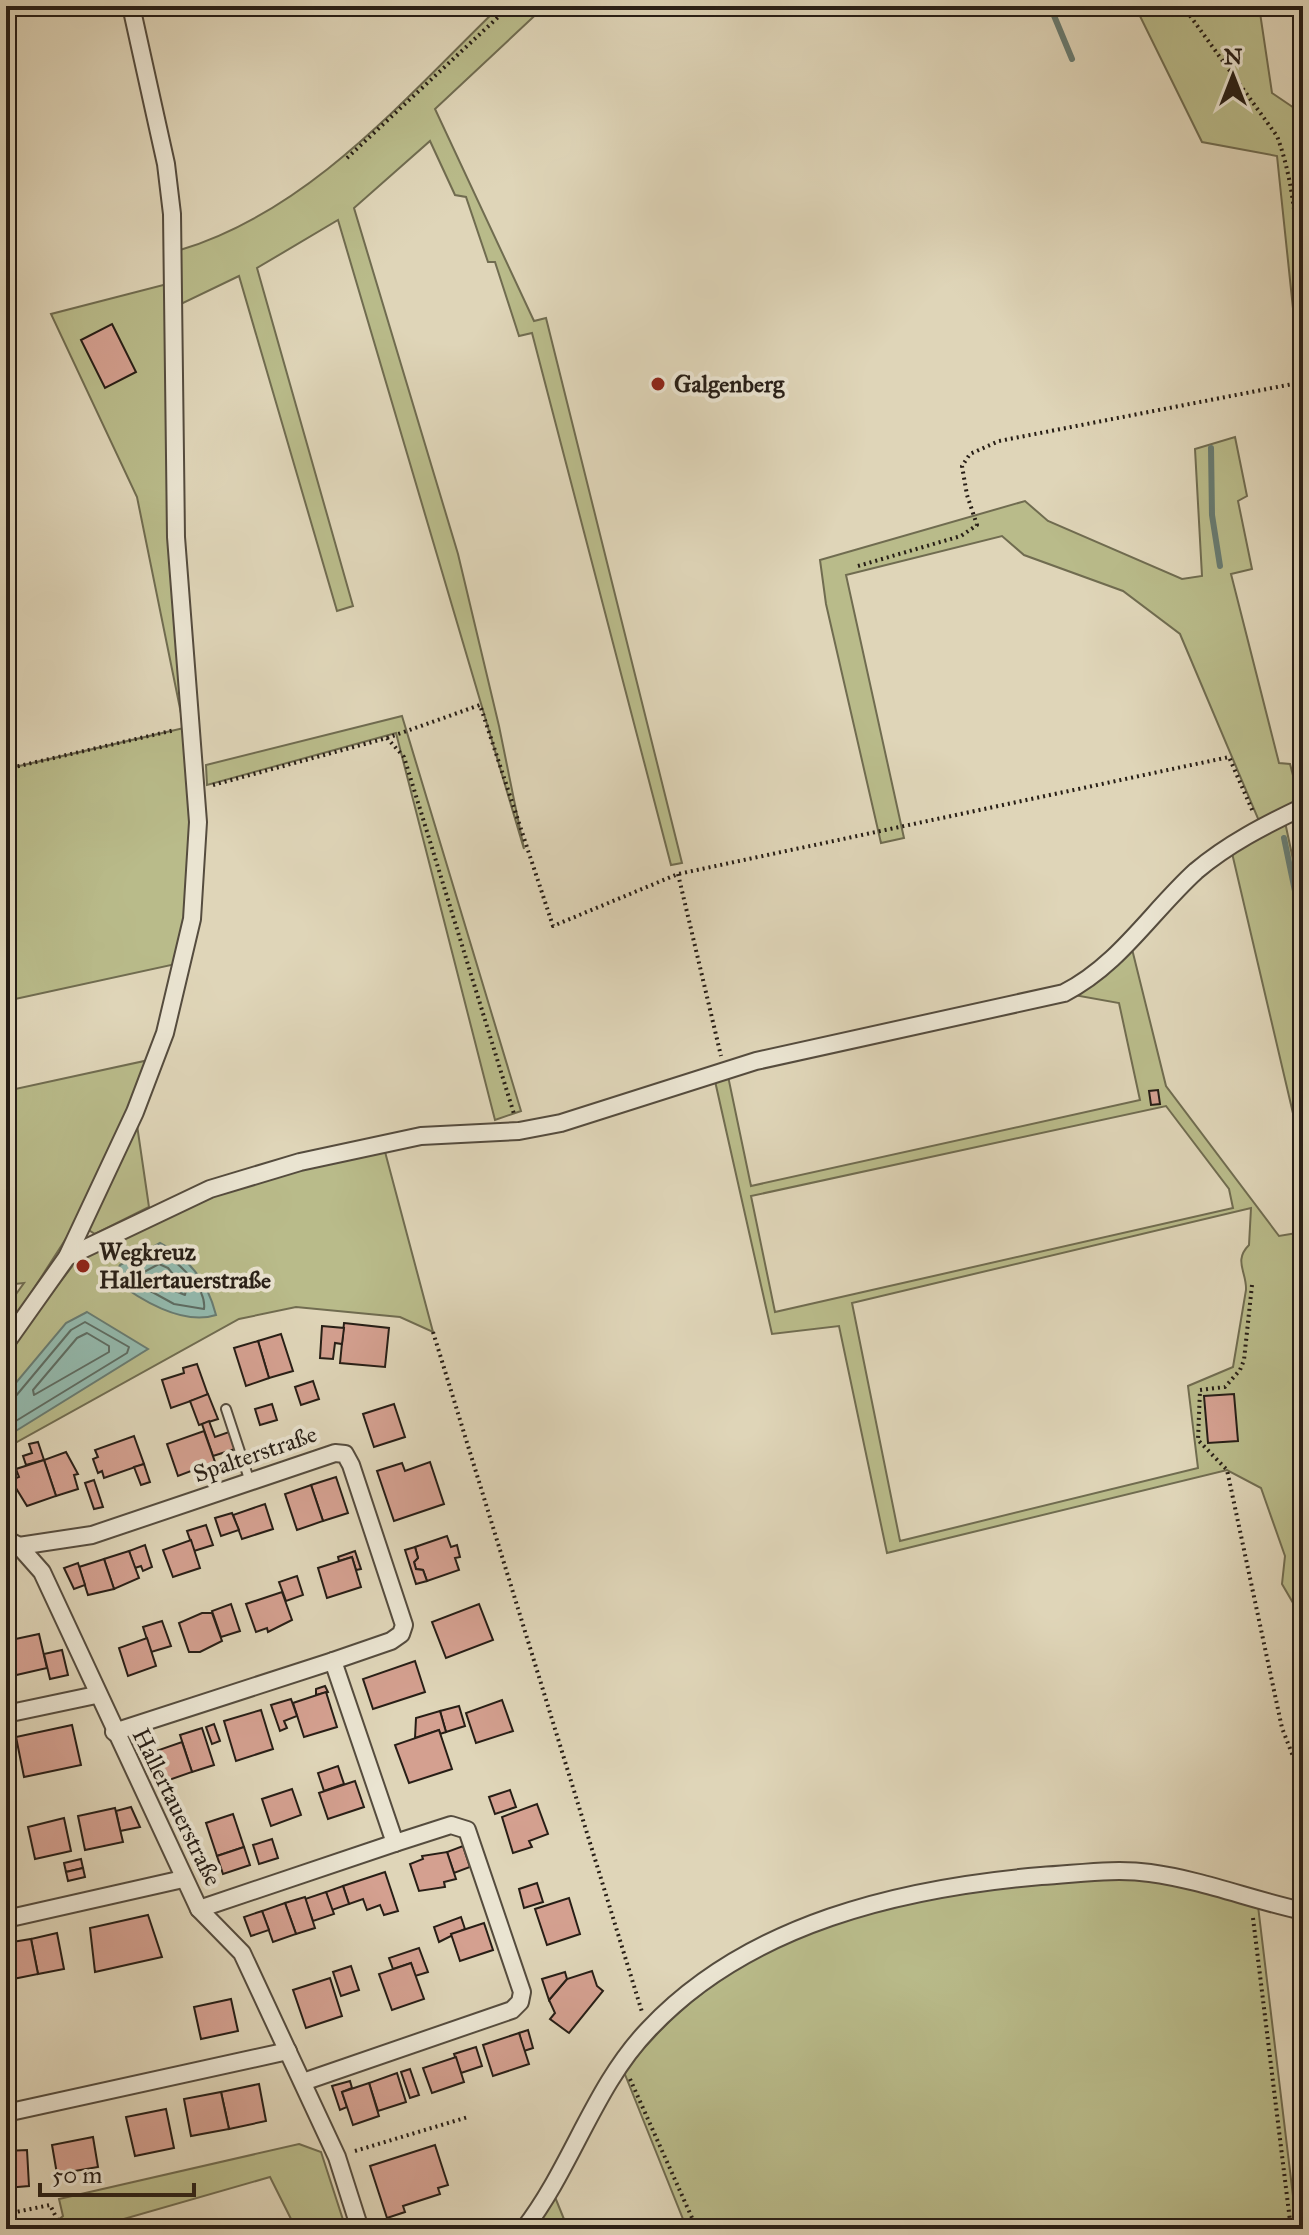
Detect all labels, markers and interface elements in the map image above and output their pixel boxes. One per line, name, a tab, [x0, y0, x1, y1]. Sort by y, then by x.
north arrow	[1193, 36, 1273, 116]
text: N	[1224, 43, 1243, 70]
place label: Galgenberg	[674, 369, 785, 399]
marker: Galgenberg	[649, 375, 667, 393]
place label: Wegkreuz Hallertauerstraße	[99, 1237, 271, 1295]
marker: Wegkreuz Hallertauerstraße	[74, 1257, 92, 1275]
street label: Spalterstraße	[189, 1419, 321, 1489]
street label: Hallertauerstraße	[126, 1723, 228, 1891]
scale bar	[40, 2147, 194, 2197]
text: 50 m	[52, 2160, 102, 2190]

